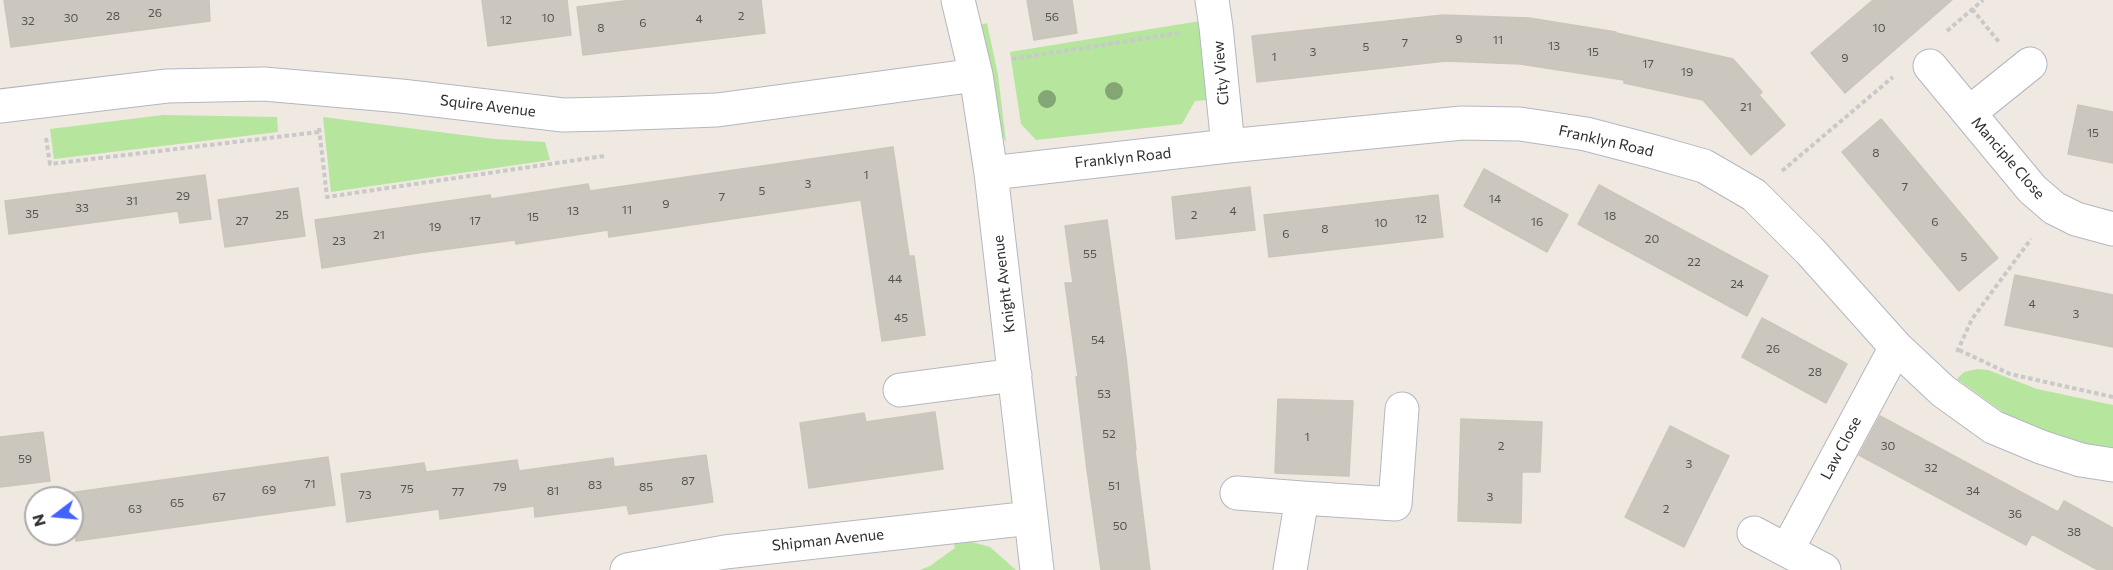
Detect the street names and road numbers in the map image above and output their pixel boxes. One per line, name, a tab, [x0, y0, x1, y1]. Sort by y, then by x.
street label: City View	[1209, 40, 1233, 106]
street label: Squire Avenue	[439, 91, 537, 121]
street label: Manciple Close	[1967, 113, 2049, 203]
street label: Franklyn Road	[1557, 121, 1655, 161]
street label: Franklyn Road	[1074, 144, 1172, 172]
street label: Knight Avenue	[989, 234, 1019, 334]
street label: Law Close	[1817, 413, 1865, 483]
street label: Shipman Avenue	[771, 525, 885, 555]

